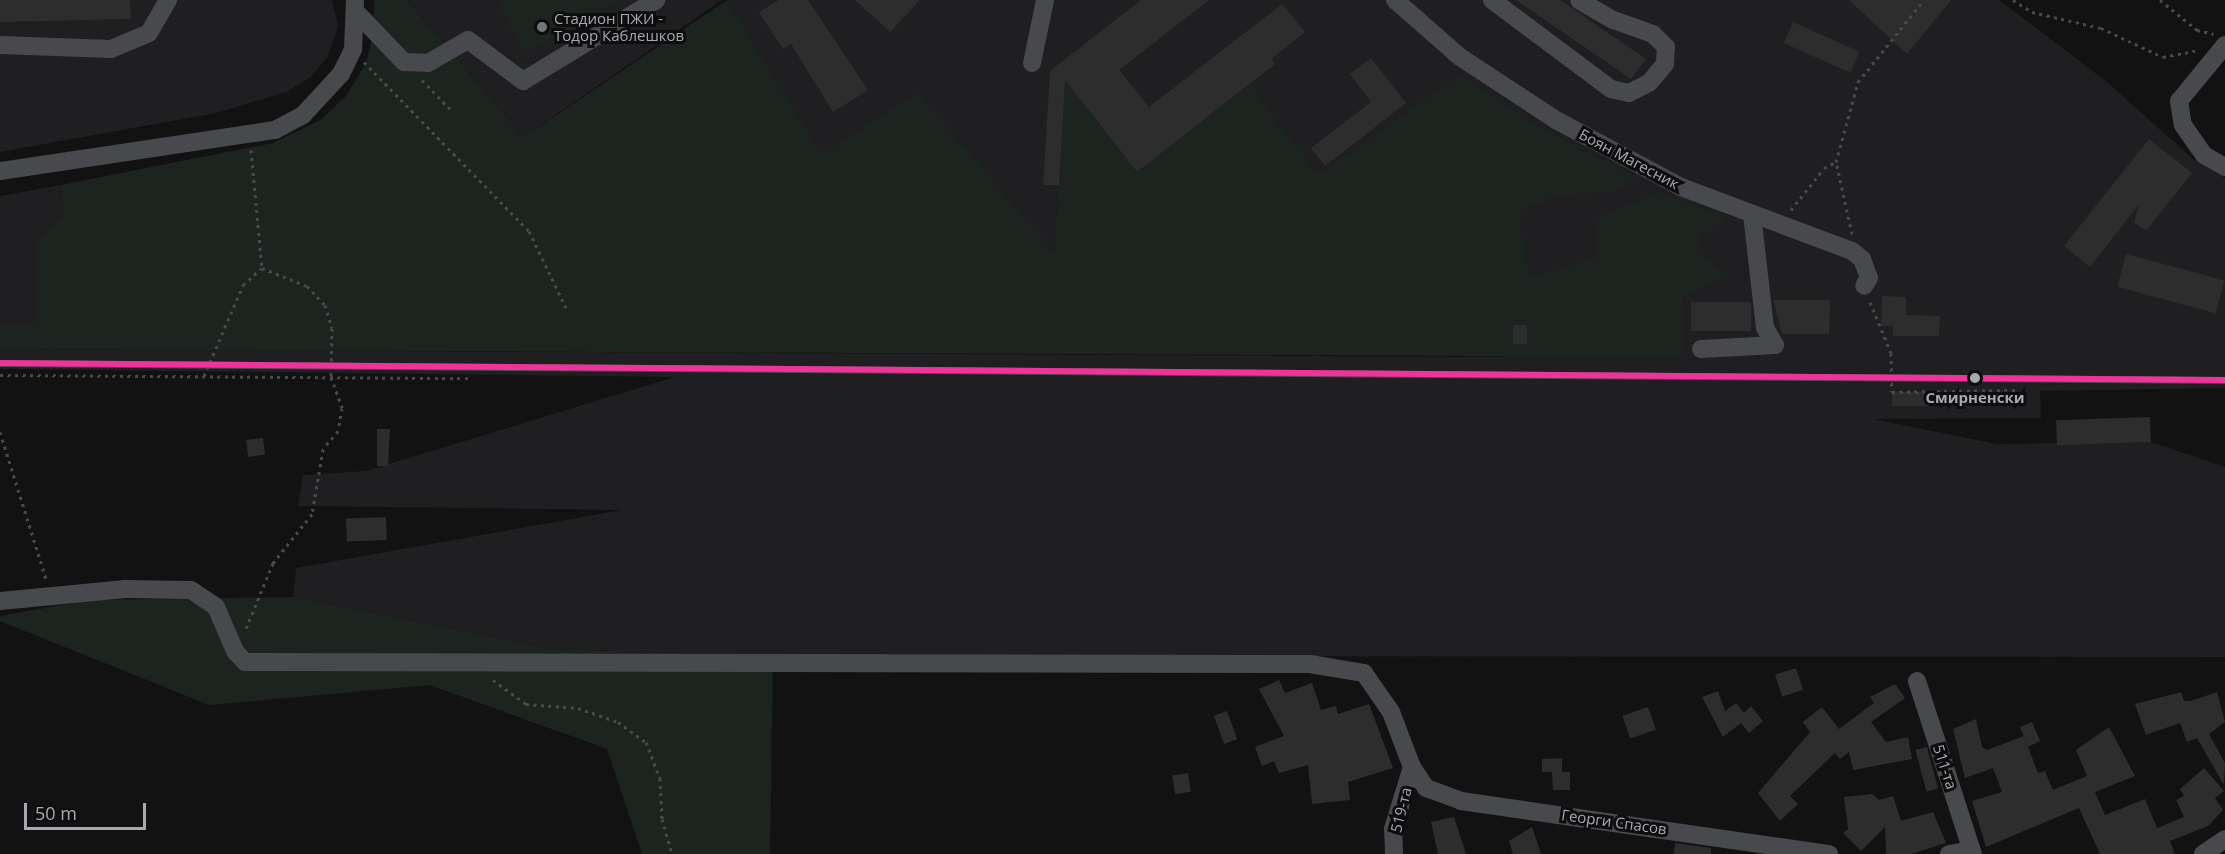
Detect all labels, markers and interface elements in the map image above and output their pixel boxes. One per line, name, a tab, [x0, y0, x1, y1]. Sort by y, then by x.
place label: Стадион ПЖИ - Тодор Каблешков	[554, 9, 684, 44]
marker: Стадион ПЖИ - Тодор Каблешков	[535, 20, 549, 34]
street label: Боян Магесник	[1576, 125, 1682, 193]
marker: Смирненски	[1966, 369, 1984, 387]
place label: Смирненски	[1925, 389, 2025, 407]
street label: 511-та	[1929, 742, 1961, 792]
street label: 519-та	[1387, 786, 1415, 834]
scale bar	[27, 791, 148, 829]
text: 50 m	[35, 801, 77, 825]
street label: Георги Спасов	[1560, 806, 1668, 838]

